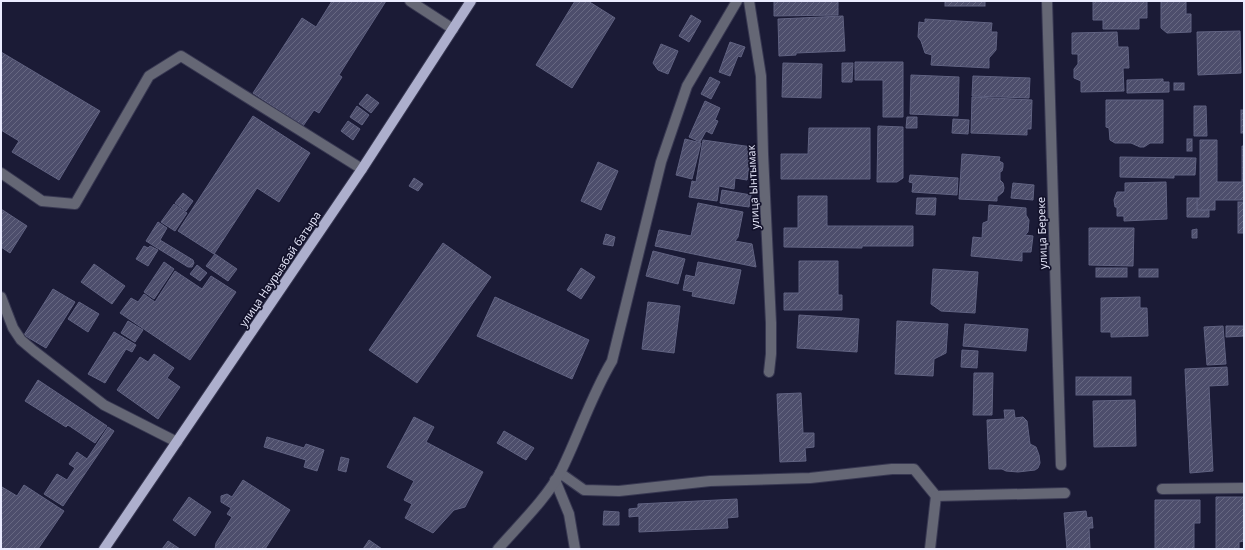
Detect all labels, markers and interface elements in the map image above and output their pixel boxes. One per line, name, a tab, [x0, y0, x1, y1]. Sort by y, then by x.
street label: улица Ынтымак	[743, 144, 762, 230]
street label: улица Береке	[1033, 197, 1050, 269]
street label: улица Наурызбай батыра	[235, 208, 324, 330]

